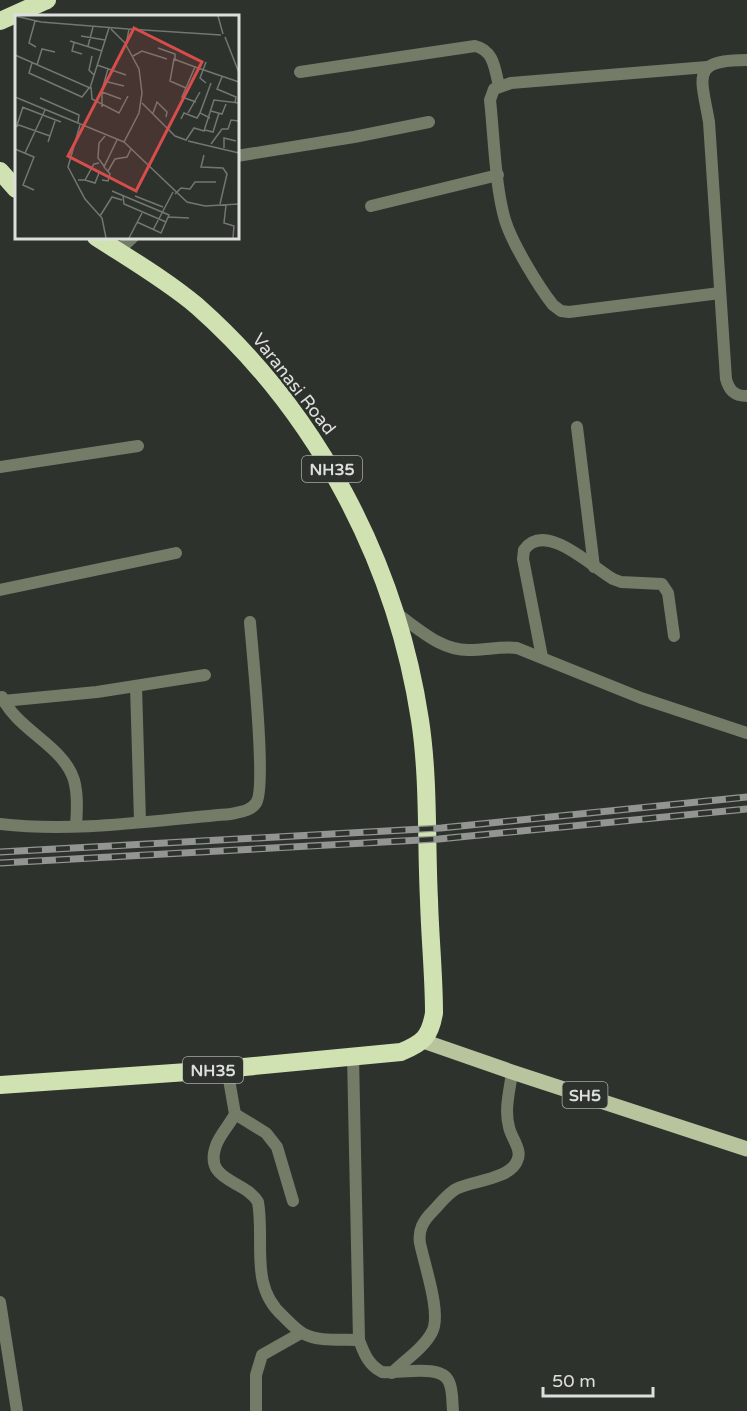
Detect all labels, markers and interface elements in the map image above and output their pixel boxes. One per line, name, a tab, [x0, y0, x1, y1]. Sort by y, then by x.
inset map	[15, 15, 238, 238]
street label: Varanasi Road	[248, 329, 340, 439]
road number: NH35	[302, 456, 362, 482]
road number: NH35	[183, 1057, 243, 1083]
road number: SH5	[562, 1082, 608, 1108]
scale bar	[543, 1360, 652, 1398]
text: 50 m	[552, 1370, 596, 1392]

